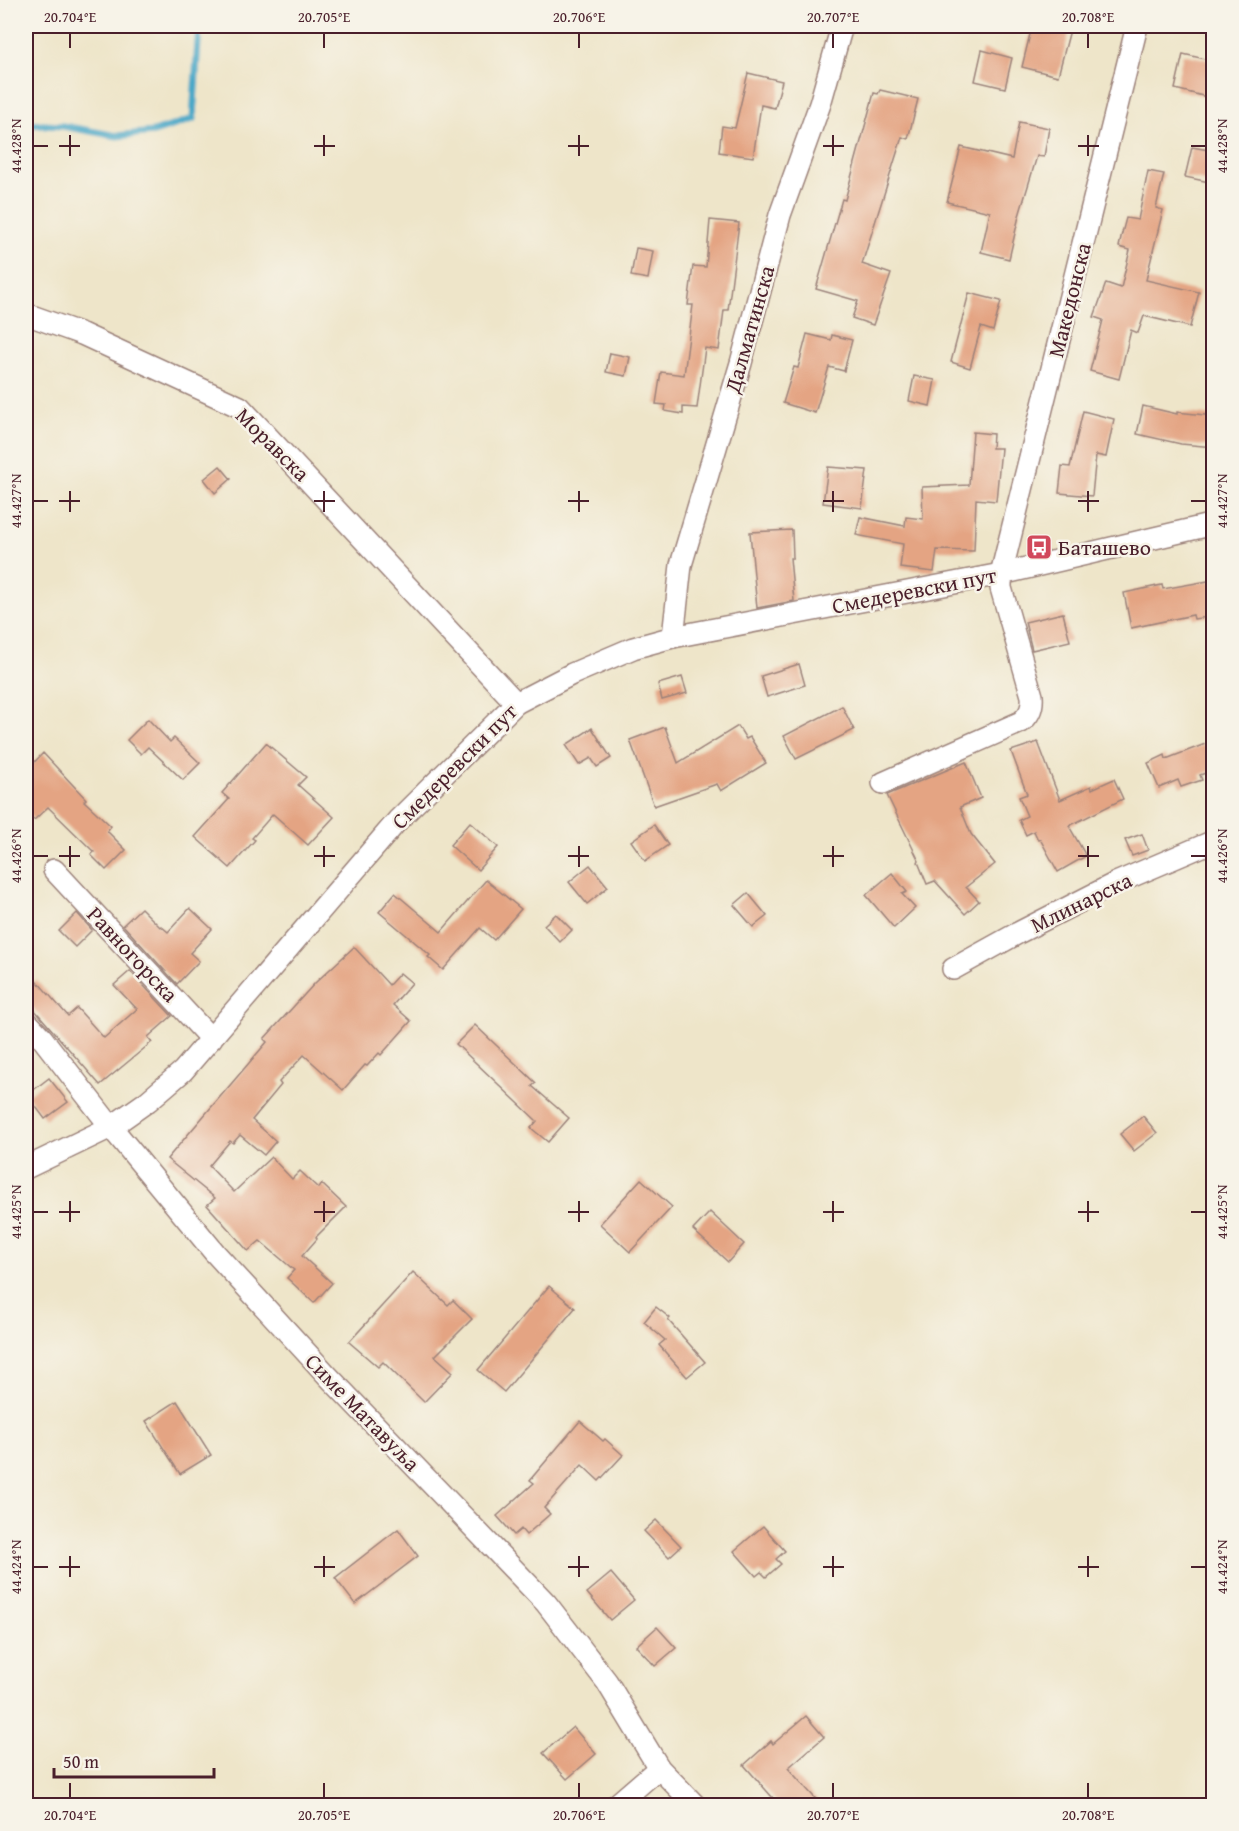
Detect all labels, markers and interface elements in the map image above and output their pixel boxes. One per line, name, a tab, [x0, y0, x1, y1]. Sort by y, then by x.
text: 20.704°E	[44, 6, 97, 27]
text: 20.705°E	[298, 6, 351, 27]
text: 20.706°E	[553, 6, 606, 27]
text: 20.707°E	[807, 6, 860, 27]
text: 20.708°E	[1062, 6, 1115, 27]
text: 44.428°N	[5, 118, 26, 173]
text: 44.428°N	[1211, 118, 1232, 173]
street label: Македонска	[1039, 239, 1099, 361]
street label: Далматинска	[715, 261, 783, 397]
street label: Моравска	[229, 400, 318, 489]
text: 44.427°N	[5, 473, 26, 528]
text: 44.427°N	[1211, 473, 1232, 528]
place label: Баташево	[1058, 531, 1151, 563]
bus stop icon: Баташево	[1024, 532, 1054, 562]
street label: Смедеревски пут	[829, 558, 999, 622]
street label: Смедеревски пут	[384, 696, 524, 836]
text: 44.426°N	[5, 828, 26, 883]
text: 44.426°N	[1211, 828, 1232, 883]
street label: Млинарска	[1025, 863, 1138, 940]
street label: Равногорска	[80, 899, 186, 1010]
text: 44.425°N	[5, 1184, 26, 1239]
text: 44.425°N	[1211, 1184, 1232, 1239]
street label: Симе Матавуља	[298, 1346, 428, 1479]
text: 44.424°N	[5, 1539, 26, 1594]
text: 44.424°N	[1211, 1539, 1232, 1594]
scale bar	[54, 1741, 214, 1779]
text: 50 m	[63, 1748, 99, 1775]
text: 20.704°E	[44, 1804, 97, 1825]
text: 20.705°E	[298, 1804, 351, 1825]
text: 20.706°E	[553, 1804, 606, 1825]
text: 20.707°E	[807, 1804, 860, 1825]
text: 20.708°E	[1062, 1804, 1115, 1825]

